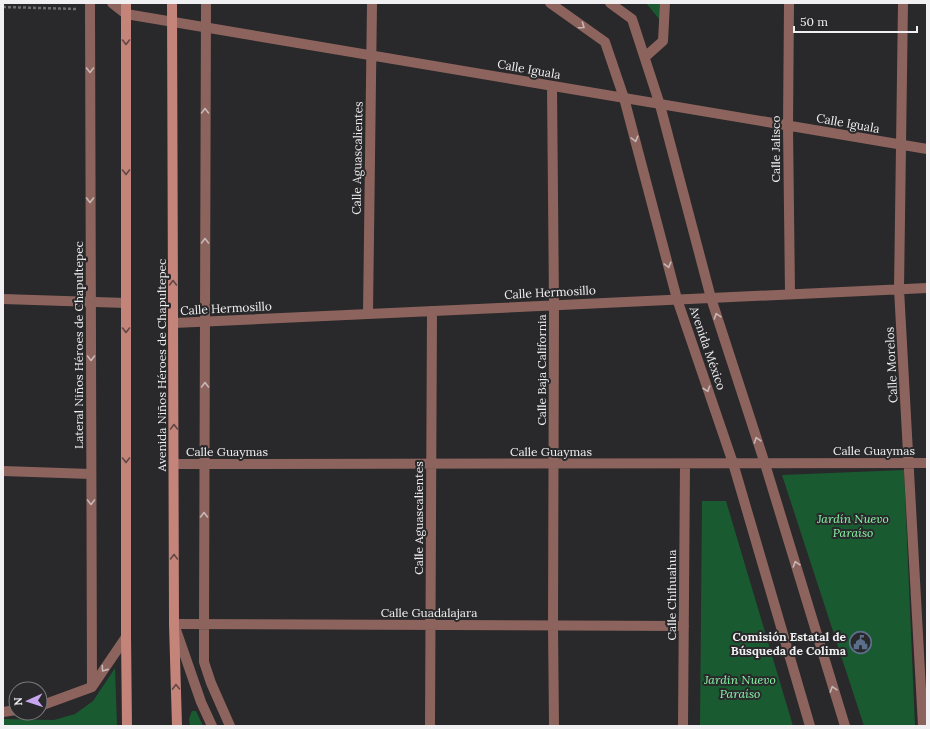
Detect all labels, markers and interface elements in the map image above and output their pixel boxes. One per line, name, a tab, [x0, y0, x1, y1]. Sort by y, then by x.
scale bar	[794, 8, 917, 34]
text: 50 m	[800, 14, 828, 29]
one-way arrow	[578, 21, 585, 29]
one-way arrow	[122, 39, 130, 45]
street label: Calle Iguala	[496, 56, 562, 82]
one-way arrow	[86, 67, 94, 73]
street label: Calle Aguascalientes	[349, 101, 365, 215]
one-way arrow	[201, 108, 209, 114]
street label: Calle Iguala	[815, 110, 881, 136]
street label: Calle Jalisco	[768, 116, 783, 182]
one-way arrow	[630, 136, 639, 143]
one-way arrow	[122, 169, 130, 175]
one-way arrow	[86, 197, 94, 203]
one-way arrow	[201, 238, 209, 244]
street label: Lateral Niños Héroes de Chapultepec	[71, 241, 86, 449]
street label: Avenida Niños Héroes de Chapultepec	[154, 259, 169, 472]
one-way arrow	[664, 262, 672, 268]
one-way arrow	[169, 280, 178, 286]
street label: Calle Hermosillo	[504, 282, 596, 302]
street label: Calle Hermosillo	[180, 298, 272, 318]
street label: Avenida México	[686, 303, 729, 392]
one-way arrow	[713, 313, 722, 320]
street label: Calle Baja California	[534, 314, 549, 426]
street label: Calle Morelos	[881, 326, 900, 403]
one-way arrow	[122, 327, 130, 333]
one-way arrow	[87, 355, 95, 361]
one-way arrow	[201, 382, 209, 388]
one-way arrow	[703, 385, 711, 392]
one-way arrow	[170, 424, 178, 430]
one-way arrow	[753, 437, 762, 444]
street label: Calle Guaymas	[833, 443, 915, 458]
street label: Calle Guaymas	[186, 444, 268, 459]
street label: Calle Guaymas	[510, 444, 592, 459]
one-way arrow	[122, 457, 130, 463]
street label: Calle Aguascalientes	[411, 461, 426, 575]
one-way arrow	[87, 499, 95, 505]
park label: Jardín Nuevo Paraíso	[816, 511, 889, 540]
one-way arrow	[200, 512, 208, 518]
street label: Calle Chihuahua	[664, 550, 679, 640]
one-way arrow	[170, 554, 178, 560]
one-way arrow	[792, 561, 800, 568]
street label: Calle Guadalajara	[381, 605, 477, 620]
place label: Comisión Estatal de Búsqueda de Colima	[731, 629, 847, 658]
public building icon: Comisión Estatal de Búsqueda de Colima	[848, 630, 874, 656]
one-way arrow	[101, 665, 109, 672]
park label: Jardin Nuevo Paraíso	[703, 672, 776, 701]
north arrow	[8, 681, 48, 721]
one-way arrow	[172, 684, 180, 690]
one-way arrow	[829, 685, 838, 692]
text: N	[11, 696, 25, 706]

